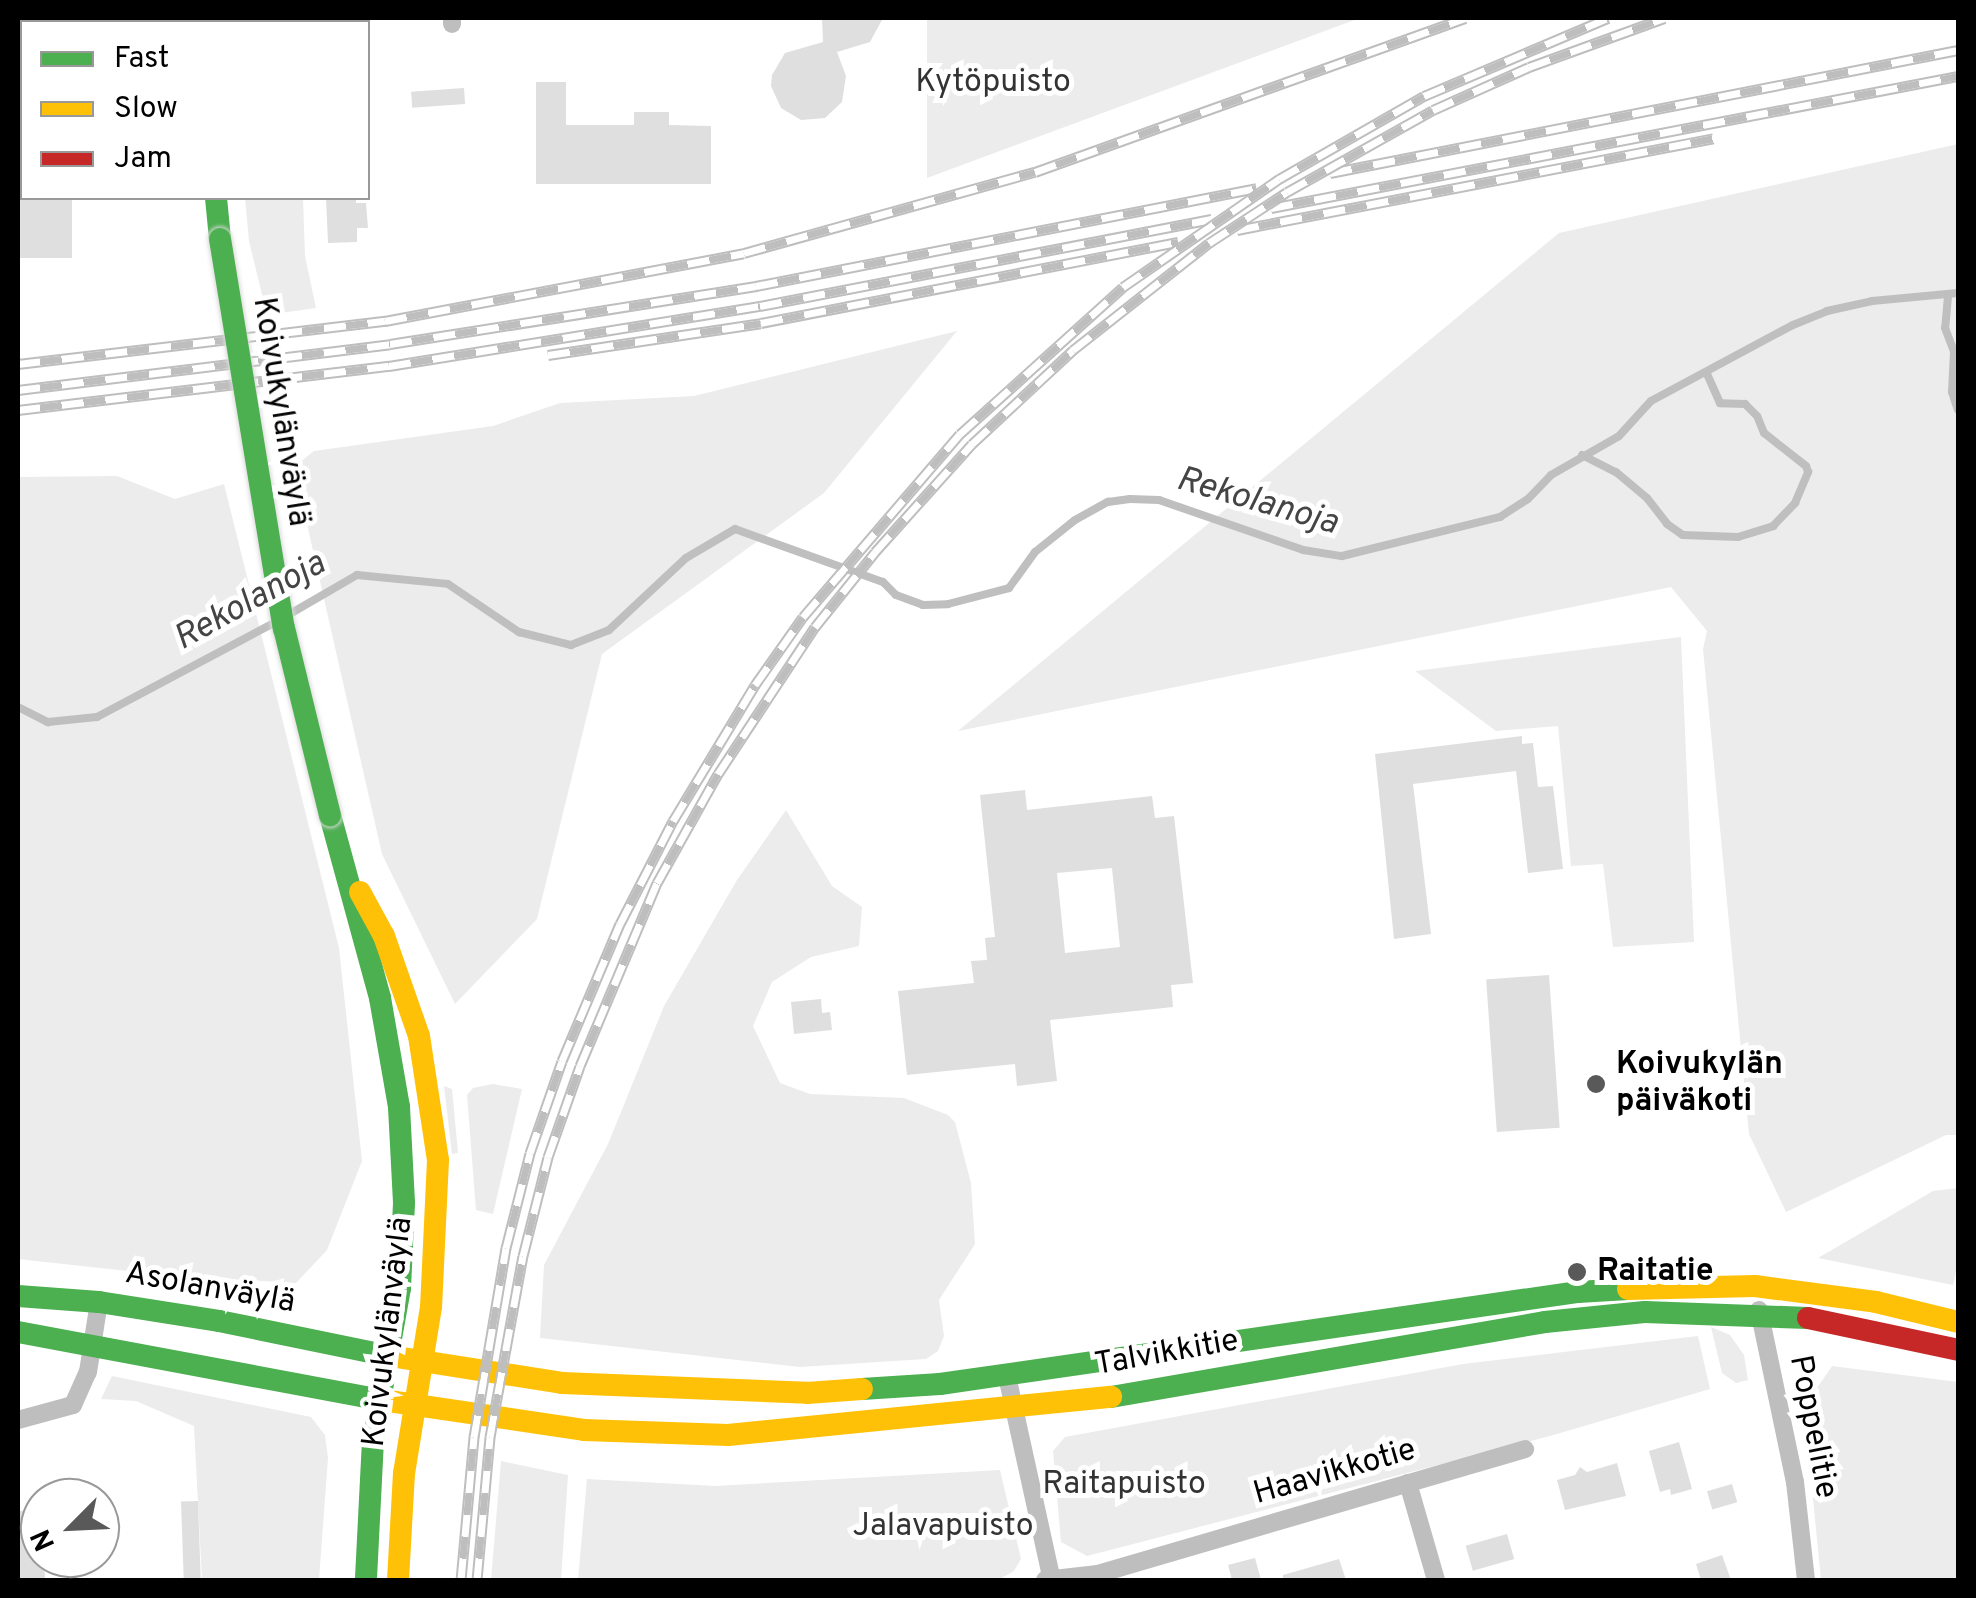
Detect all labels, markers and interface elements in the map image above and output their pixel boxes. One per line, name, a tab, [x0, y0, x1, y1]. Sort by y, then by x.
legend	[20, 20, 370, 200]
text: Fast	[114, 41, 169, 78]
park label: Kytöpuisto	[915, 64, 1071, 102]
text: Slow	[114, 91, 178, 128]
text: Jam	[114, 141, 172, 178]
street label: Koivukylänväylä	[243, 295, 317, 529]
water label: Rekolanoja	[1171, 459, 1343, 545]
water label: Rekolanoja	[167, 543, 333, 661]
place label: Koivukylän päiväkoti	[1616, 1047, 1783, 1122]
marker: Koivukylän päiväkoti	[1585, 1073, 1607, 1095]
street label: Koivukylänväylä	[356, 1215, 422, 1449]
place label: Raitatie	[1597, 1253, 1714, 1291]
street label: Asolanväylä	[122, 1255, 298, 1323]
marker: Raitatie	[1566, 1261, 1588, 1283]
street label: Talvikkitie	[1092, 1322, 1242, 1386]
street label: Poppelitie	[1779, 1352, 1845, 1502]
street label: Haavikkotie	[1249, 1432, 1421, 1514]
park label: Raitapuisto	[1042, 1466, 1206, 1504]
north arrow	[20, 1478, 120, 1578]
park label: Jalavapuisto	[853, 1508, 1033, 1546]
text: N	[24, 1523, 65, 1556]

